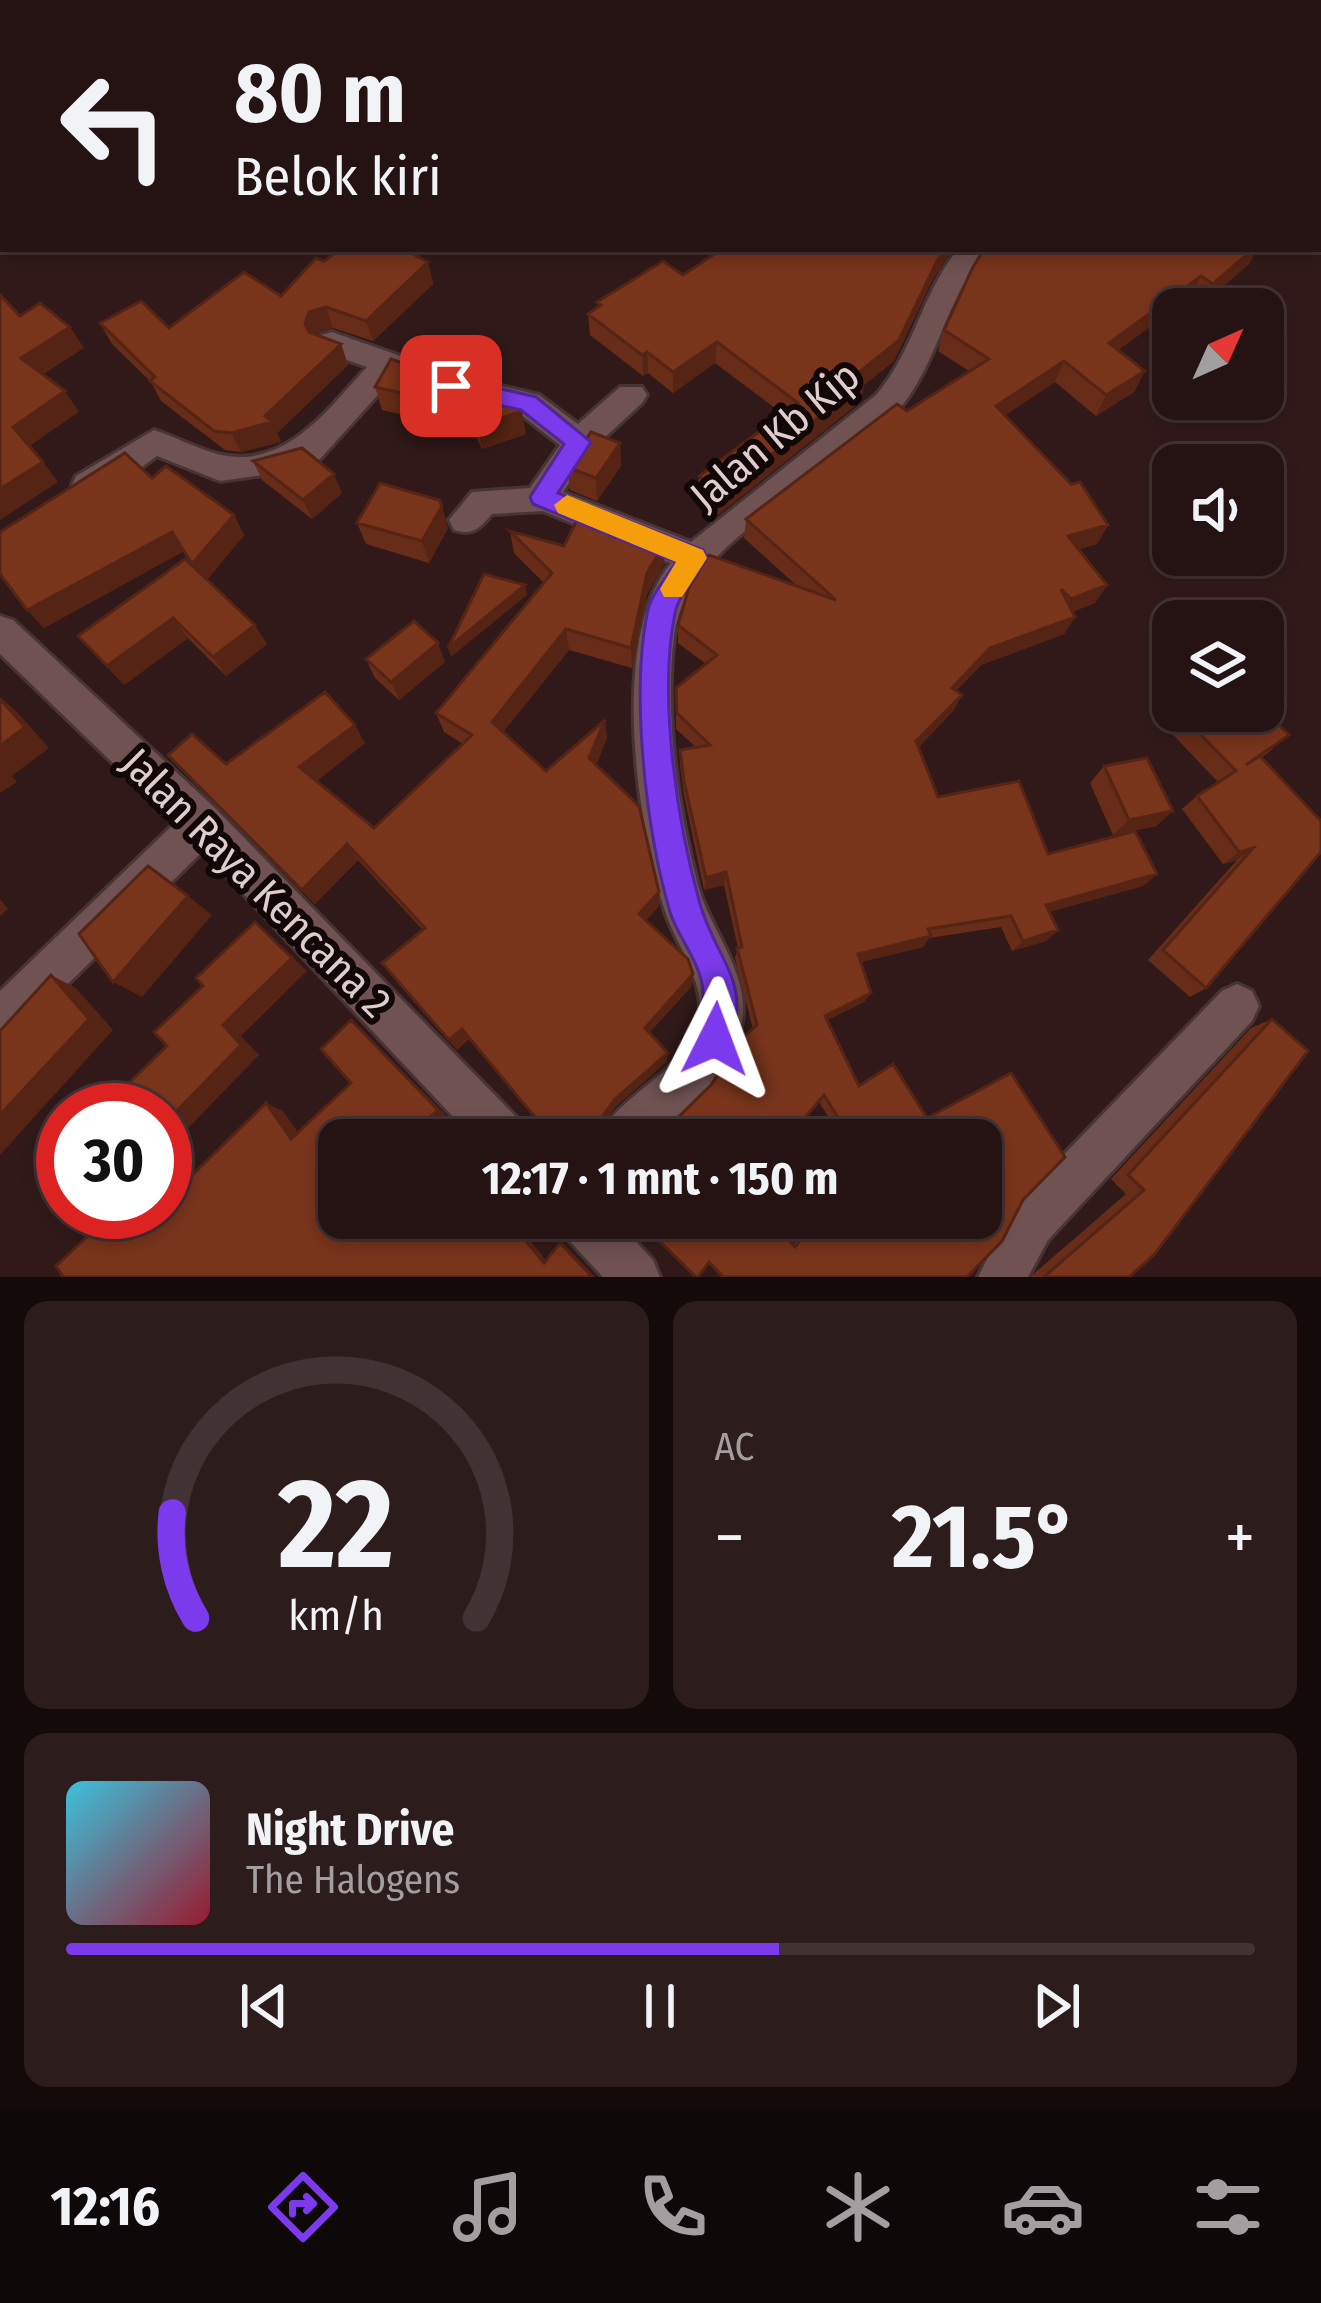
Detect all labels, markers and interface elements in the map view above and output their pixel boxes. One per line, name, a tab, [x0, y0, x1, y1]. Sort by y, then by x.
text: 80 m	[234, 43, 406, 144]
icon: left	[36, 48, 192, 204]
text: Belok kiri	[234, 145, 442, 209]
north arrow	[1152, 288, 1284, 420]
map controls	[1152, 288, 1284, 732]
pin	[400, 335, 502, 437]
street label: Jalan Kb Kip	[681, 351, 869, 521]
icon: arrive	[418, 353, 484, 419]
button: sound	[1152, 444, 1284, 576]
button: layers	[1152, 600, 1284, 732]
street label: Jalan Raya Kencana 2	[111, 738, 401, 1028]
position arrow	[652, 976, 778, 1102]
speed limit sign: 30	[36, 1083, 192, 1239]
text: 12:17 · 1 mnt · 150 m	[482, 1152, 838, 1206]
text: AC	[715, 1424, 754, 1470]
text: 22	[277, 1450, 394, 1600]
text: 21.5°	[892, 1483, 1077, 1591]
text: −	[715, 1498, 744, 1577]
text: +	[1225, 1498, 1255, 1577]
text: km/h	[288, 1590, 384, 1641]
text: Night Drive	[246, 1803, 454, 1857]
text: The Halogens	[246, 1857, 460, 1903]
icon: previous	[231, 1973, 297, 2039]
icon: pause	[627, 1973, 693, 2039]
icon: next	[1024, 1973, 1090, 2039]
icon: directions	[261, 2165, 345, 2249]
icon: music	[446, 2165, 530, 2249]
icon: phone	[631, 2165, 715, 2249]
icon: climate	[816, 2165, 900, 2249]
icon: car	[1001, 2165, 1085, 2249]
icon: filters	[1186, 2165, 1270, 2249]
text: 12:16	[51, 2175, 160, 2239]

